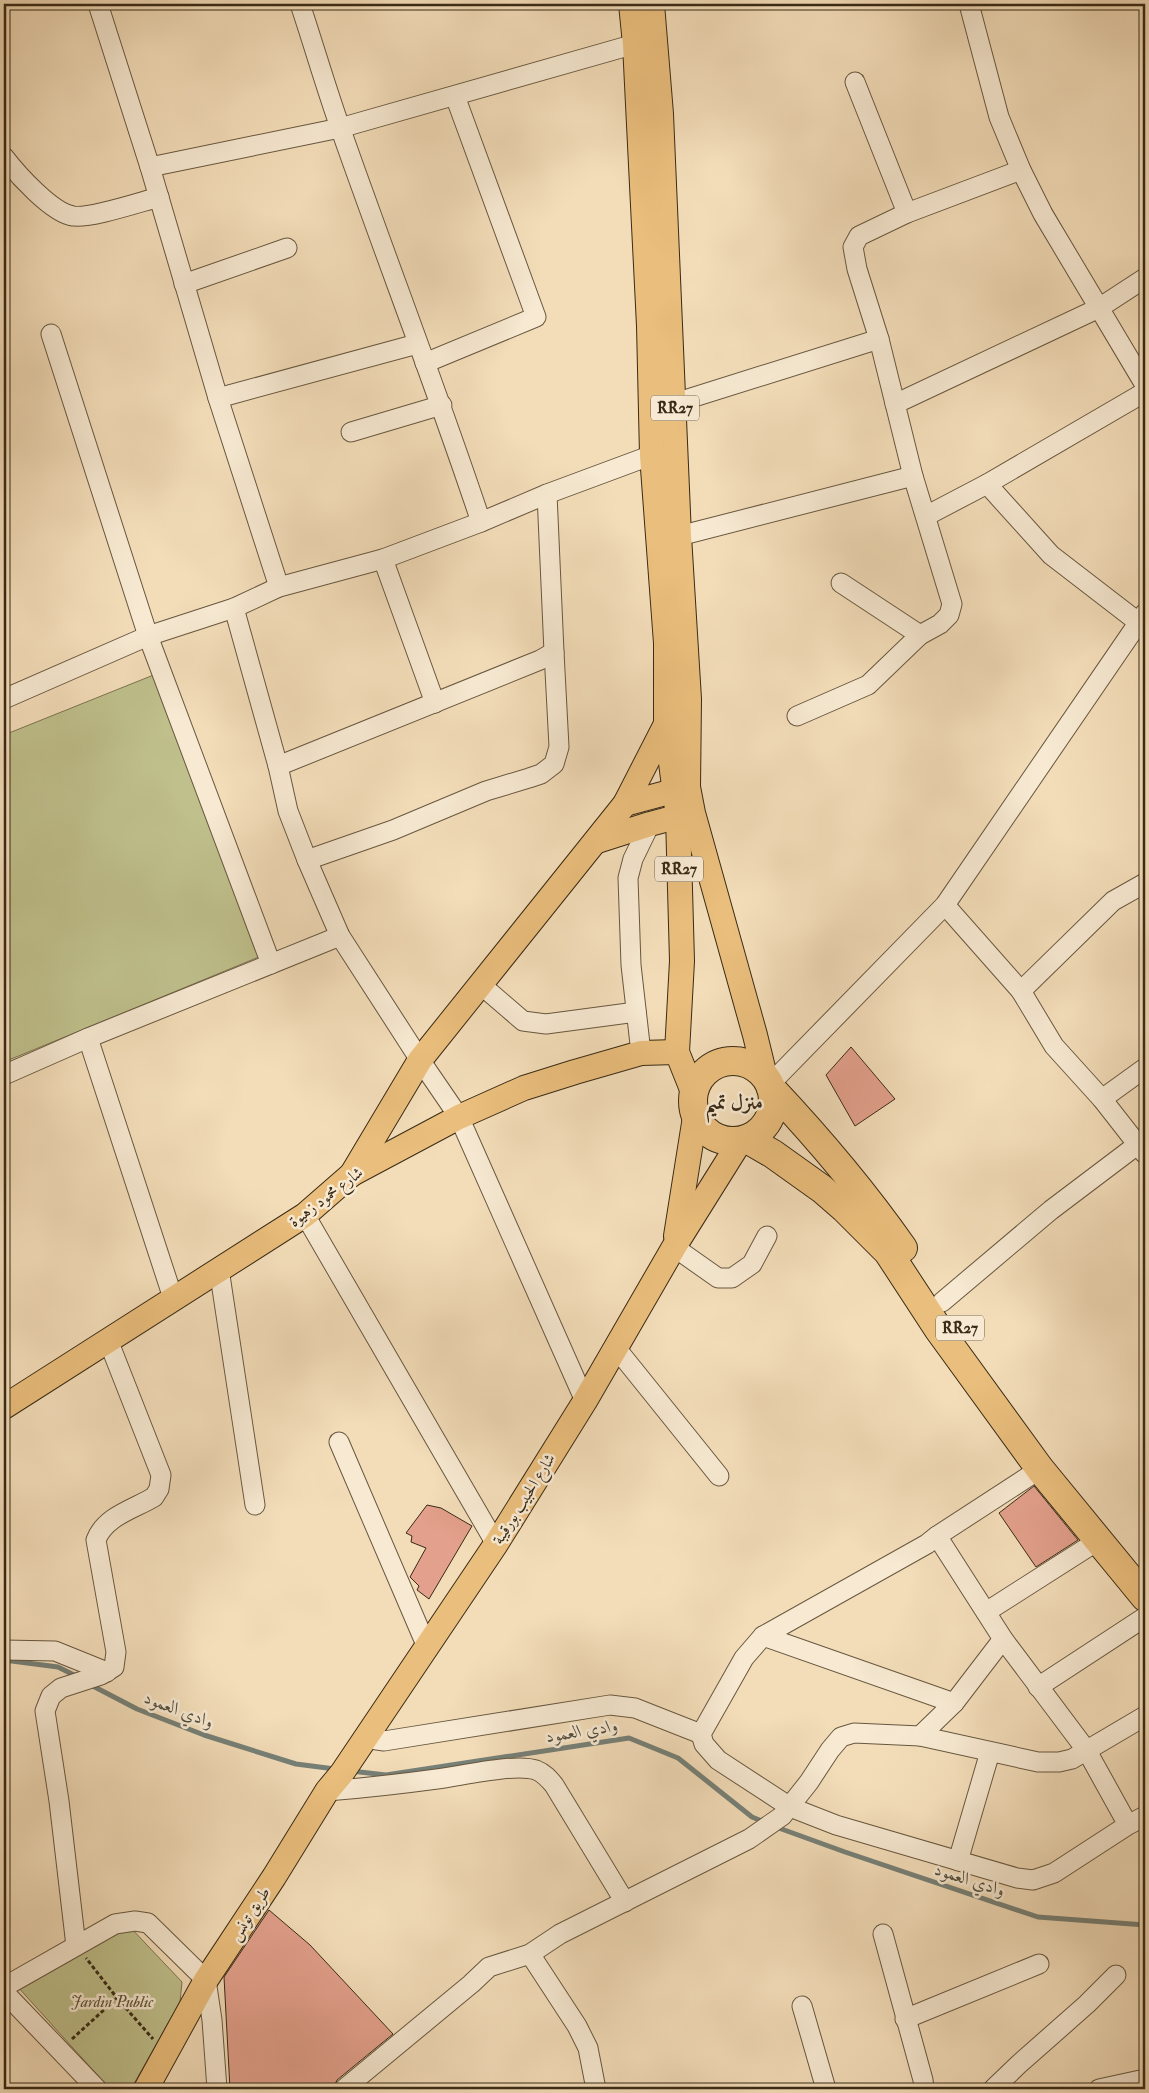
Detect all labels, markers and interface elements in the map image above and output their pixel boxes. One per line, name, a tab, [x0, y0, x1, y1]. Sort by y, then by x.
road number: RR27	[651, 396, 699, 420]
road number: RR27	[655, 856, 703, 882]
district label: منزل تميم	[705, 1089, 763, 1123]
street label: شارع محمود زهيوة	[285, 1163, 369, 1234]
road number: RR27	[936, 1316, 984, 1340]
street label: شارع الحبيب بورقيبة	[488, 1450, 562, 1550]
water label: وادي العمود	[140, 1686, 217, 1737]
water label: وادي العمود	[544, 1714, 620, 1751]
water label: وادي العمود	[931, 1858, 1008, 1905]
street label: طريق تونس	[225, 1883, 275, 1945]
park label: Jardin Public	[71, 1992, 154, 2012]

